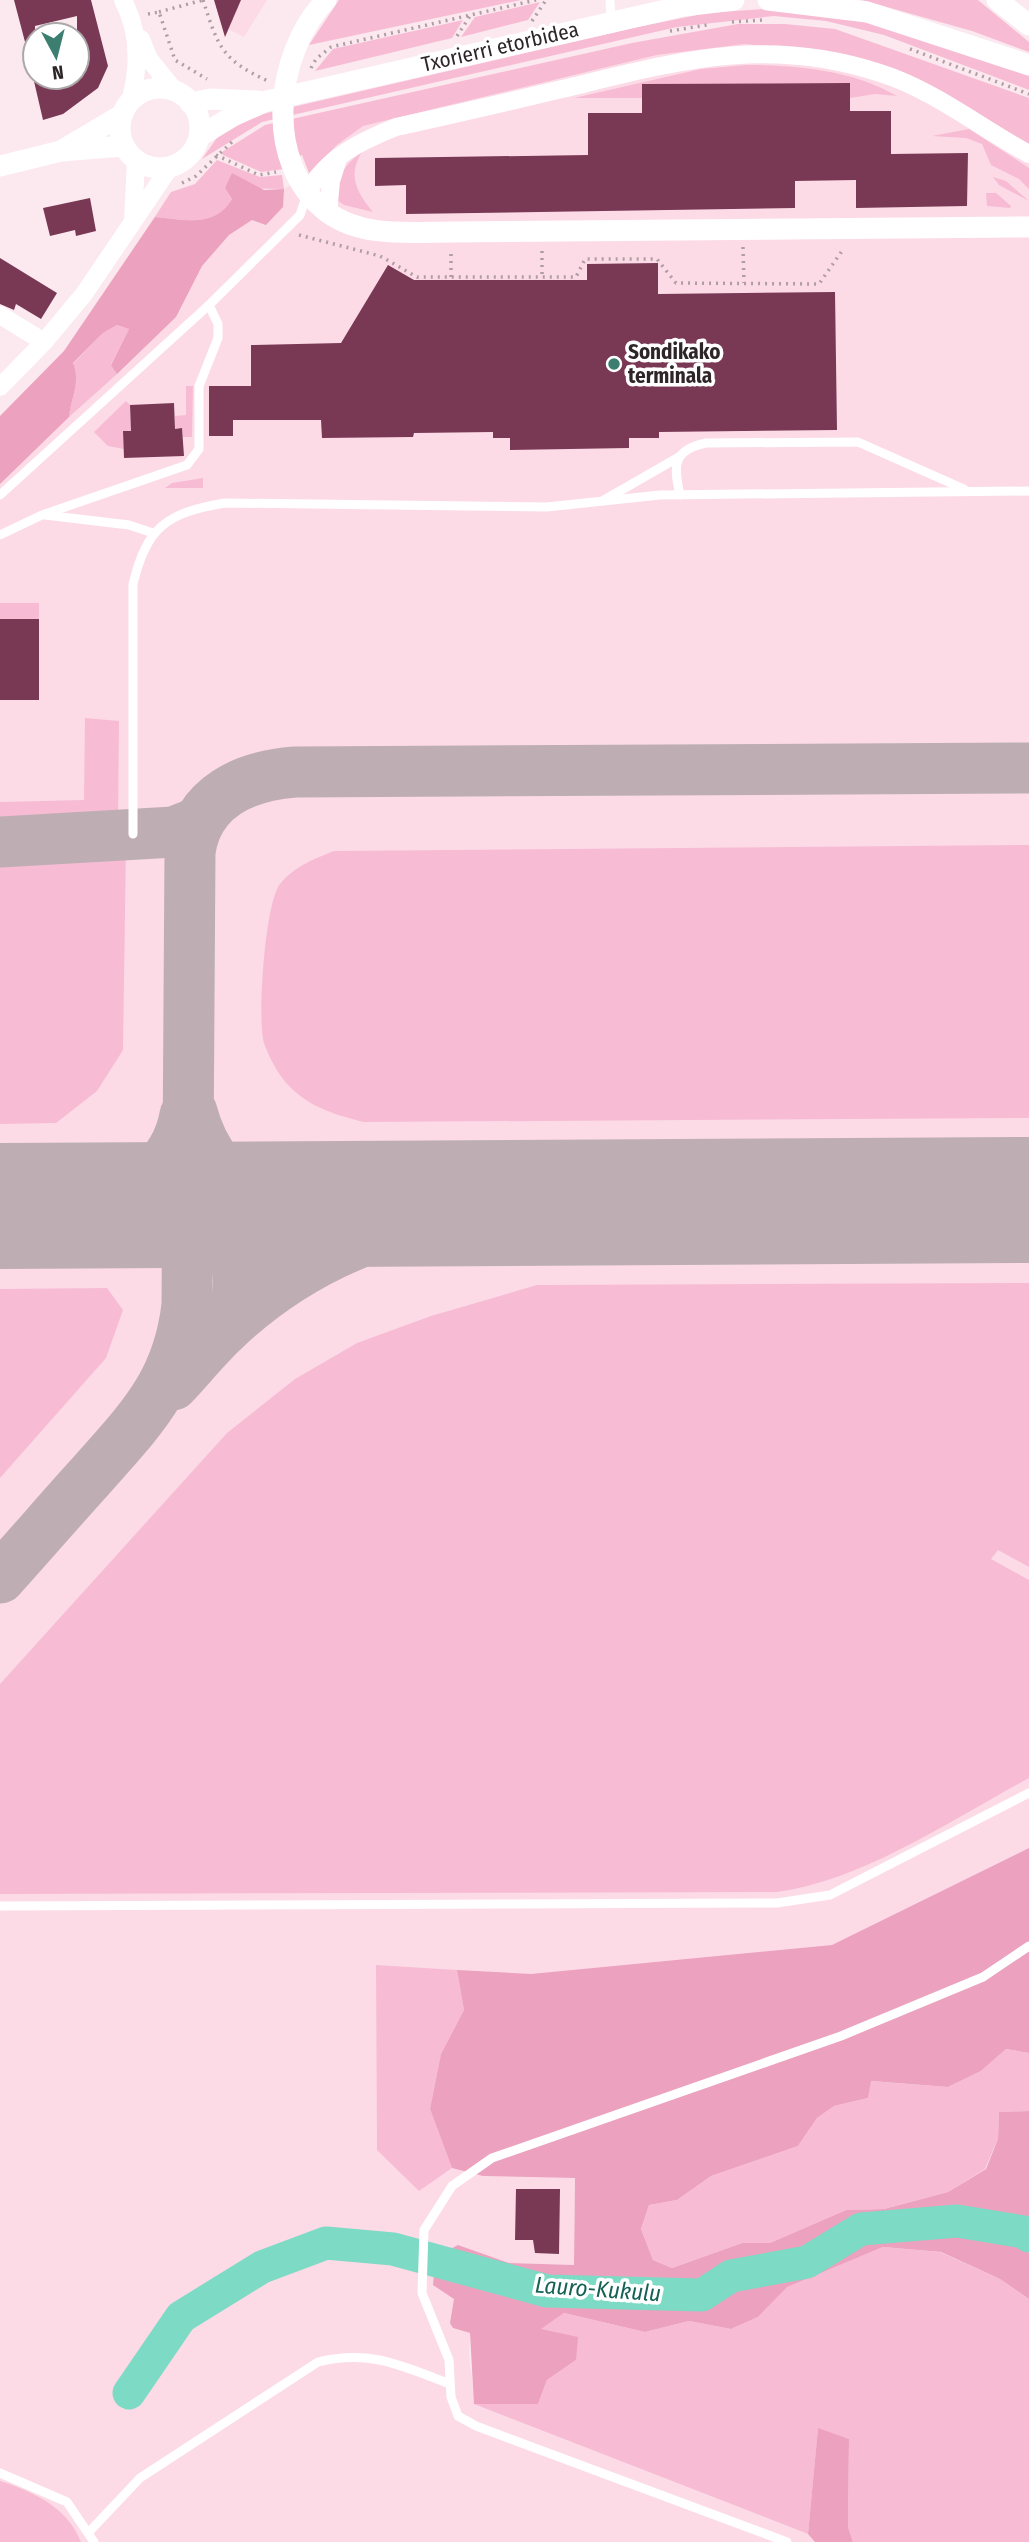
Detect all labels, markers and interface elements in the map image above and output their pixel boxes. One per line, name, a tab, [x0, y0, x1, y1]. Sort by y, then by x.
street label: Txorierri etorbidea	[419, 16, 581, 78]
north arrow	[21, 21, 91, 91]
text: N	[51, 60, 65, 84]
place label: Sondikako terminala	[628, 339, 720, 389]
marker: Sondikako terminala	[606, 356, 622, 372]
water label: Lauro-Kukulu	[534, 2271, 662, 2307]

